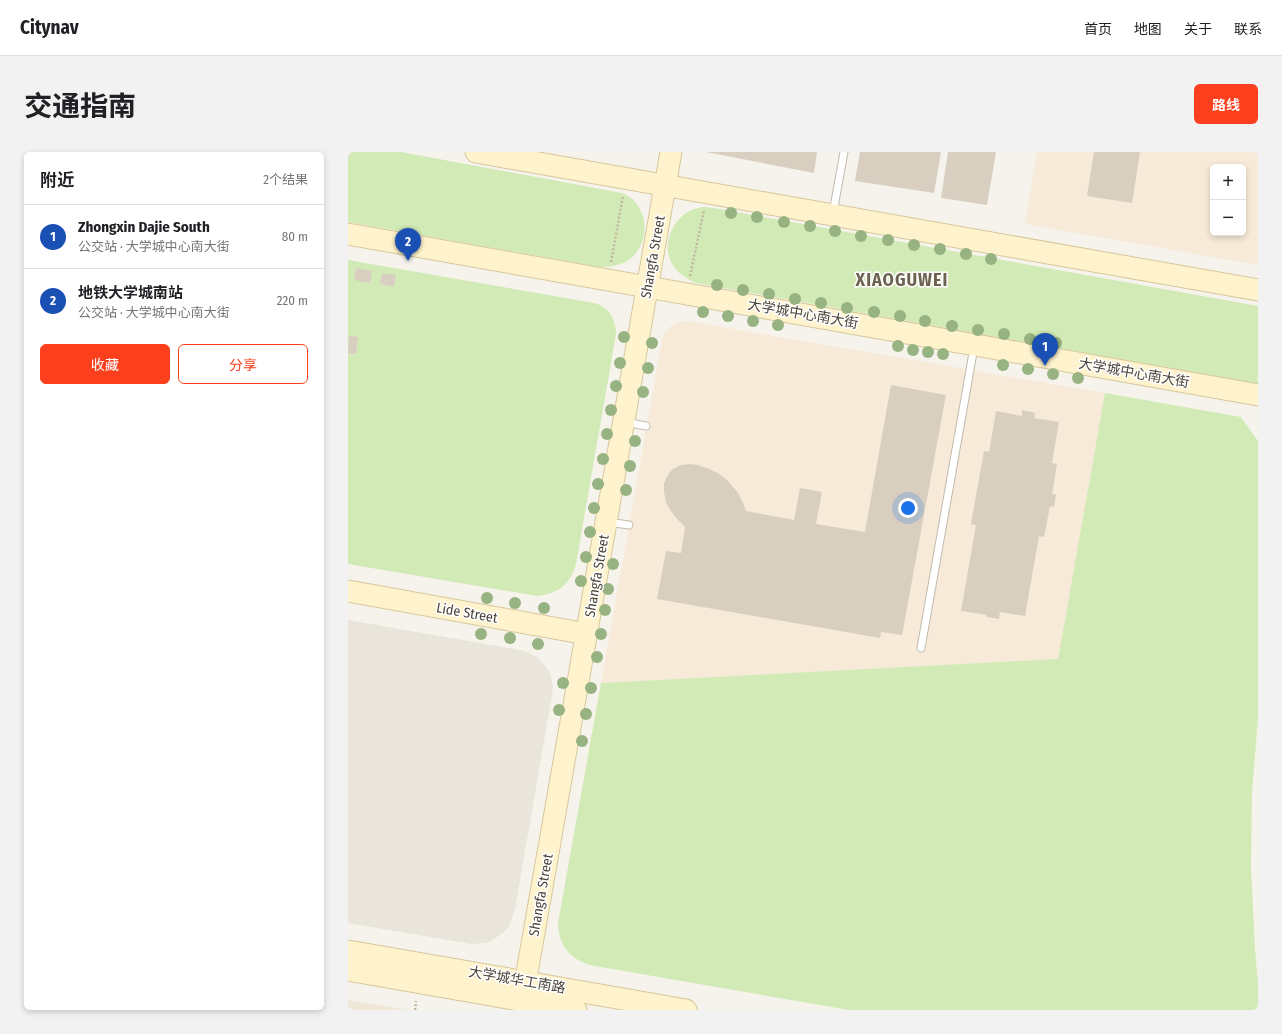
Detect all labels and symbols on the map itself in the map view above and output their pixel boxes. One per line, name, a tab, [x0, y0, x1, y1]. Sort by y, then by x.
street label: Shangfa Street	[637, 214, 669, 300]
pin: 2	[395, 228, 421, 261]
district label: XIAOGUWEI	[855, 269, 948, 291]
street label: 大学城中心南大街	[746, 296, 860, 332]
pin: 1	[1032, 333, 1058, 366]
street label: 大学城中心南大街	[1077, 355, 1191, 391]
your location	[898, 498, 918, 518]
street label: Shangfa Street	[581, 533, 613, 619]
street label: Lide Street	[435, 599, 499, 627]
street label: Shangfa Street	[525, 852, 557, 938]
street label: 大学城华工南路	[467, 963, 567, 997]

